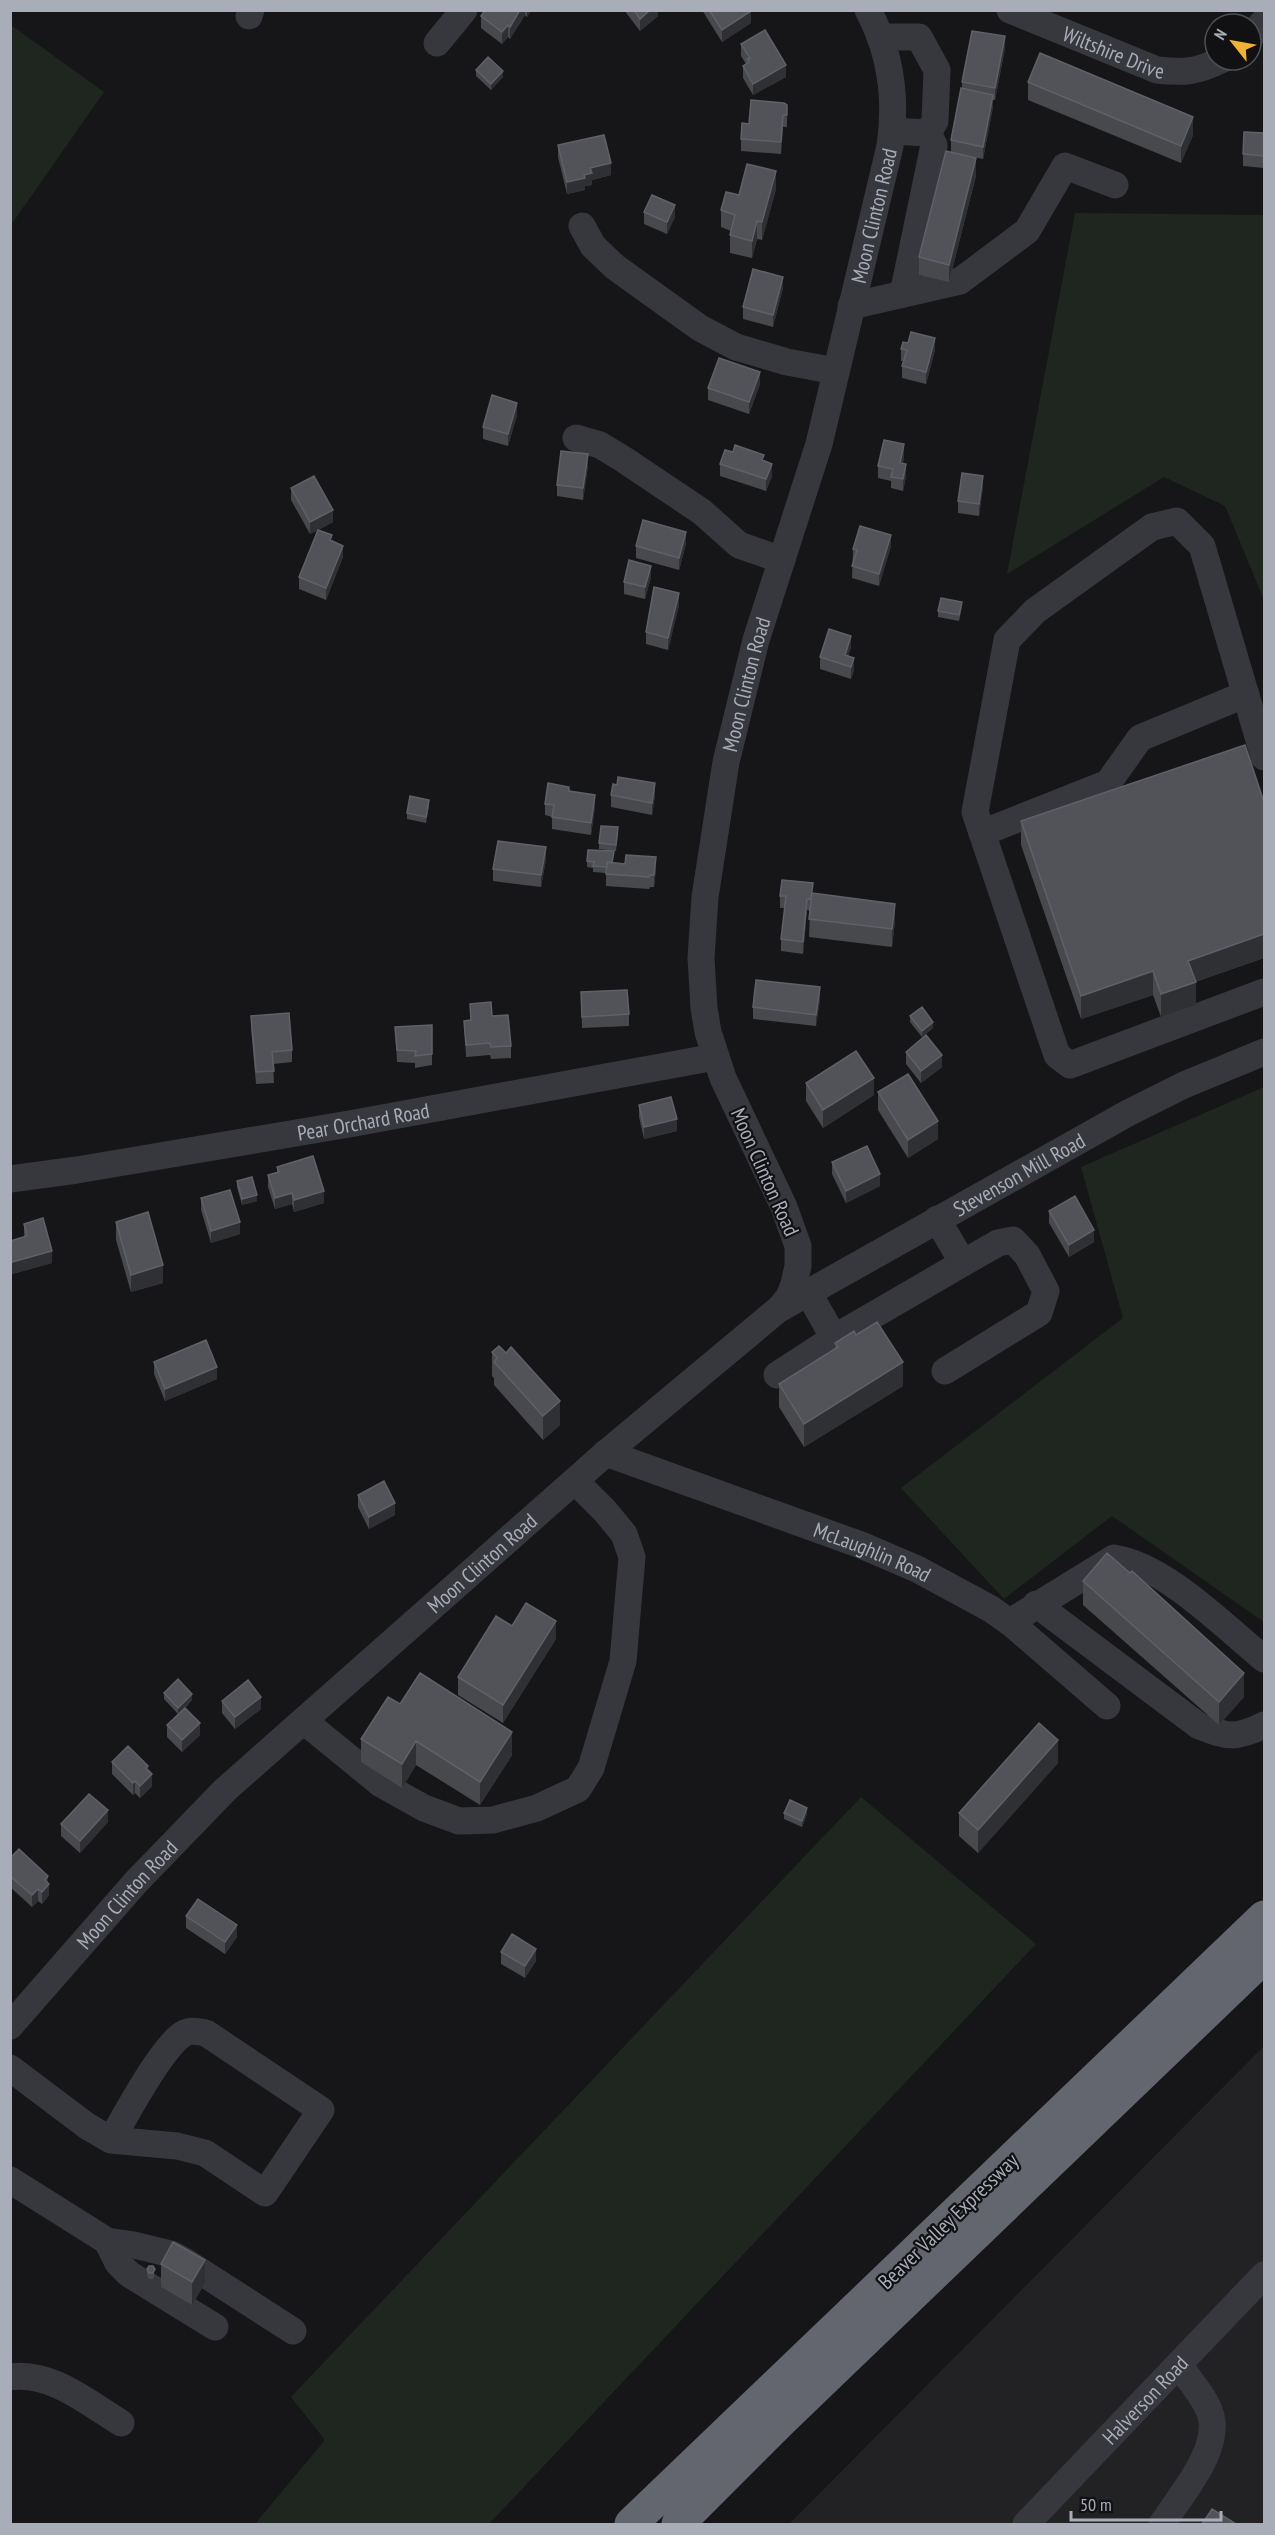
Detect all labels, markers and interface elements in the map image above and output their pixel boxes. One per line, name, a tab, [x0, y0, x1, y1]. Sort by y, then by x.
north arrow	[1203, 12, 1263, 72]
street label: Wiltshire Drive	[1059, 20, 1165, 84]
text: N	[1209, 25, 1231, 43]
street label: Moon Clinton Road	[844, 146, 902, 286]
street label: Moon Clinton Road	[716, 614, 776, 754]
street label: Pear Orchard Road	[295, 1096, 432, 1146]
street label: Moon Clinton Road	[725, 1104, 805, 1240]
street label: Stevenson Mill Road	[948, 1126, 1090, 1222]
street label: Moon Clinton Road	[421, 1507, 542, 1619]
street label: McLaughlin Road	[810, 1516, 936, 1588]
street label: Moon Clinton Road	[70, 1834, 183, 1954]
street label: Beaver Valley Expressway	[872, 2147, 1024, 2295]
street label: Halverson Road	[1096, 2350, 1194, 2450]
scale bar	[1071, 2484, 1221, 2522]
text: 50 m	[1080, 2493, 1112, 2516]

